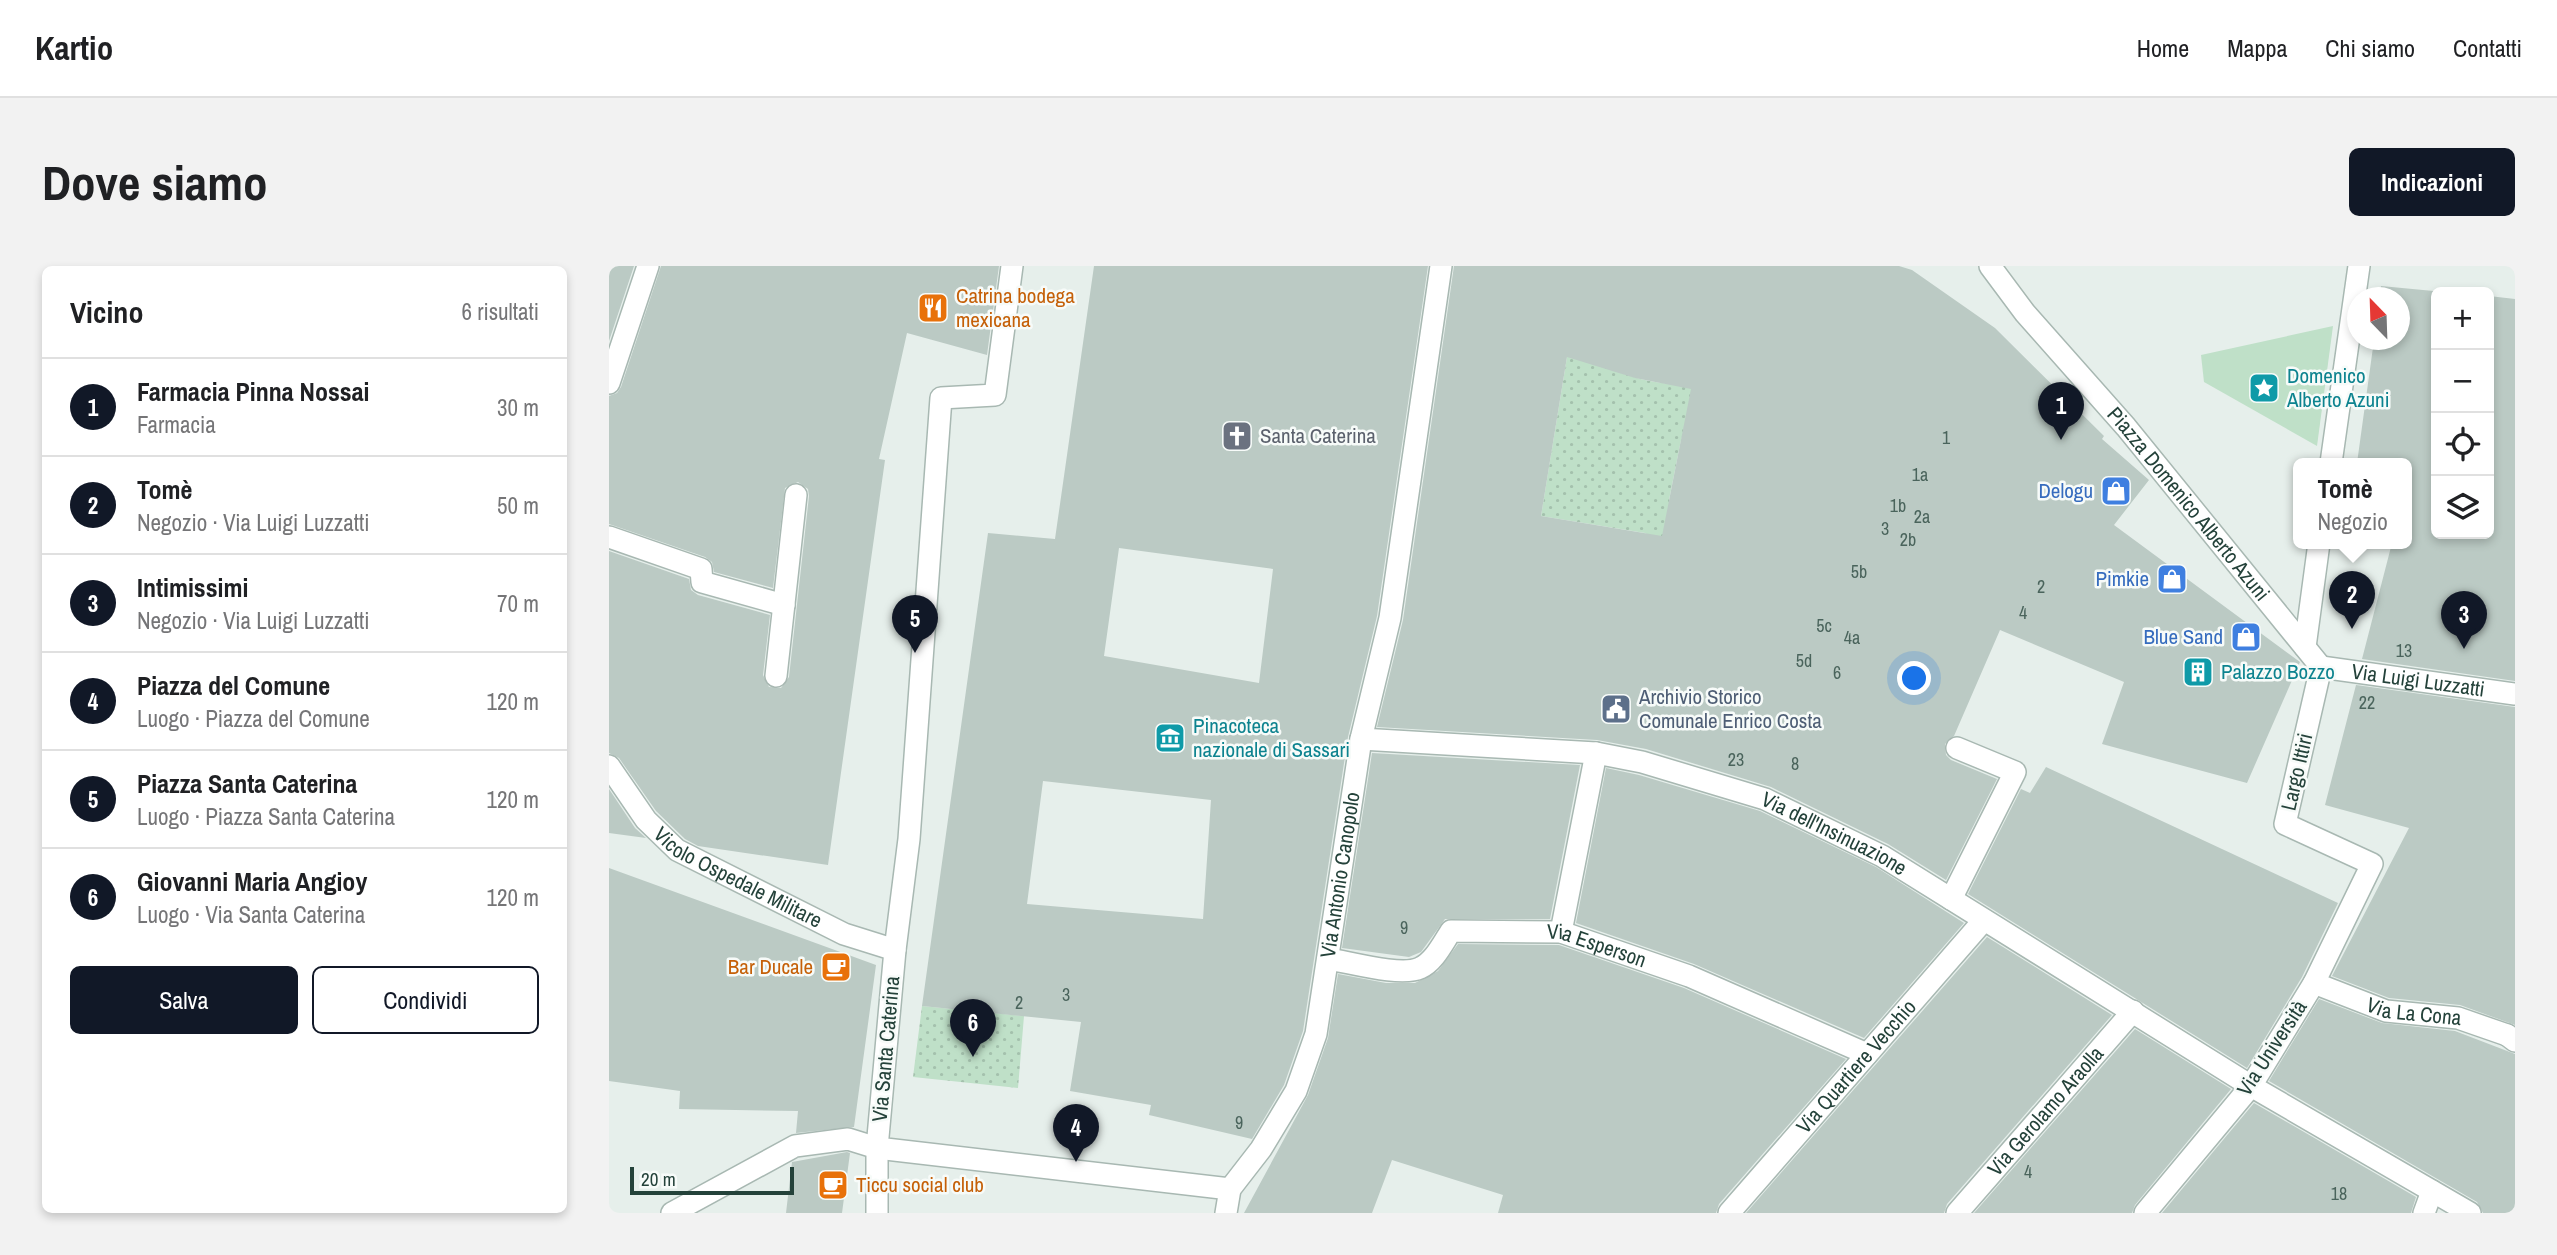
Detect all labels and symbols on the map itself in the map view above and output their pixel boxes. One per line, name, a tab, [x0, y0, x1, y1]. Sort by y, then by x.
place label: Catrina bodega mexicana	[956, 281, 1075, 334]
north arrow	[2347, 287, 2410, 350]
restaurant icon: Catrina bodega mexicana	[916, 291, 950, 325]
place label: Domenico Alberto Azuni	[2286, 361, 2389, 414]
place icon: Domenico Alberto Azuni	[2247, 371, 2281, 405]
pin: 1	[2038, 382, 2084, 440]
street label: Piazza Domenico Alberto Azuni	[2101, 401, 2277, 607]
church icon: Santa Caterina	[1220, 419, 1254, 453]
place label: Santa Caterina	[1260, 421, 1376, 450]
house number: 1	[1942, 425, 1951, 450]
house number: 1a	[1912, 462, 1928, 487]
shop icon: Delogu	[2099, 474, 2133, 508]
place label: Delogu	[2038, 476, 2093, 505]
house number: 1b	[1890, 493, 1906, 518]
house number: 2a	[1914, 504, 1930, 529]
house number: 3	[1881, 516, 1889, 541]
house number: 2b	[1900, 527, 1916, 552]
house number: 5b	[1851, 559, 1867, 584]
shop icon: Pimkie	[2155, 562, 2189, 596]
place label: Pimkie	[2095, 564, 2149, 593]
pin: 2	[2329, 571, 2375, 629]
house number: 2	[2037, 574, 2045, 599]
pin: 3	[2441, 591, 2487, 649]
pin: 5	[892, 595, 938, 653]
house number: 4	[2019, 600, 2027, 625]
house number: 5c	[1816, 613, 1832, 638]
shop icon: Blue Sand	[2229, 620, 2263, 654]
place label: Blue Sand	[2144, 622, 2223, 651]
house number: 4a	[1844, 625, 1860, 650]
house number: 13	[2396, 638, 2412, 663]
house number: 5d	[1796, 648, 1812, 673]
building icon: Palazzo Bozzo	[2181, 655, 2215, 689]
street label: Via Luigi Luzzatti	[2350, 656, 2486, 704]
place label: Palazzo Bozzo	[2221, 657, 2335, 686]
house number: 6	[1833, 660, 1841, 685]
your location	[1897, 661, 1931, 695]
place label: Archivio Storico Comunale Enrico Costa	[1638, 682, 1822, 735]
house number: 22	[2359, 690, 2375, 715]
public building icon: Archivio Storico Comunale Enrico Costa	[1599, 692, 1633, 726]
place label: Pinacoteca nazionale di Sassari	[1193, 711, 1350, 764]
museum icon: Pinacoteca nazionale di Sassari	[1153, 721, 1187, 755]
street label: Largo Ittiri	[2274, 730, 2319, 813]
house number: 23	[1728, 747, 1744, 772]
house number: 8	[1791, 751, 1799, 776]
street label: Via dell'Insinuazione	[1757, 784, 1913, 882]
street label: Via Antonio Canopolo	[1313, 790, 1367, 960]
street label: Vicolo Ospedale Militare	[647, 820, 827, 935]
house number: 9	[1400, 915, 1408, 940]
street label: Via Esperson	[1547, 917, 1650, 974]
cafe icon: Bar Ducale	[819, 950, 853, 984]
place label: Bar Ducale	[728, 952, 813, 981]
street label: Via Santa Caterina	[865, 974, 906, 1123]
house number: 3	[1062, 982, 1070, 1007]
house number: 2	[1015, 990, 1023, 1015]
street label: Via La Cona	[2362, 990, 2463, 1032]
street label: Via Quartiere Vecchio	[1789, 993, 1922, 1140]
street label: Via Università	[2230, 994, 2314, 1101]
pin: 6	[950, 999, 996, 1057]
street label: Via Gerolamo Araolla	[1981, 1039, 2110, 1182]
pin: 4	[1053, 1104, 1099, 1162]
house number: 9	[1235, 1110, 1243, 1135]
house number: 4	[2024, 1159, 2032, 1184]
scale bar	[630, 1164, 795, 1196]
cafe icon: Ticcu social club	[816, 1168, 850, 1202]
place label: Ticcu social club	[856, 1170, 984, 1199]
house number: 18	[2331, 1181, 2347, 1206]

